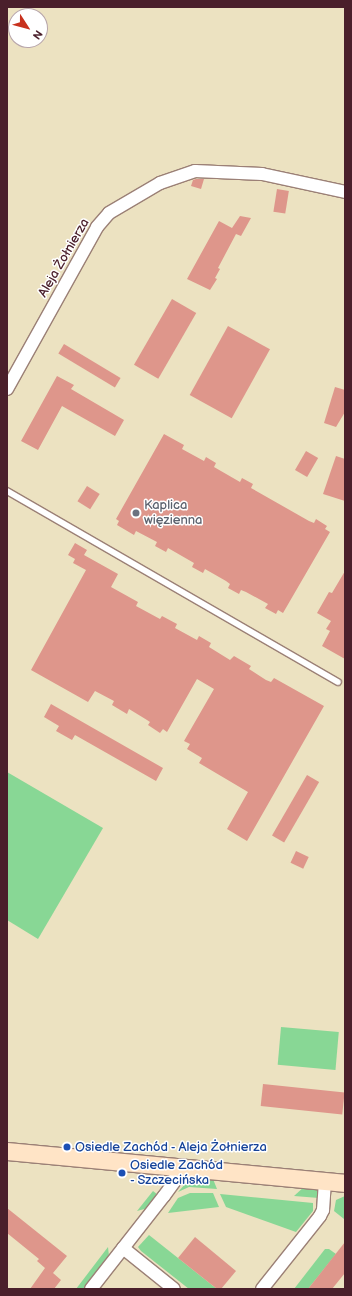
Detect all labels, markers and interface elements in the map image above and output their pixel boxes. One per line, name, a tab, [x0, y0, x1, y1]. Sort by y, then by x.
north arrow	[8, 8, 48, 48]
text: N	[30, 28, 45, 42]
street label: Aleja Żołnierza	[35, 216, 93, 300]
place label: Kaplica więzienna	[144, 498, 202, 529]
marker: Kaplica więzienna	[131, 508, 141, 518]
place label: Osiedle Zachód - Aleja Żołnierza	[75, 1139, 268, 1155]
marker: Osiedle Zachód - Aleja Żołnierza	[62, 1142, 72, 1152]
place label: Osiedle Zachód - Szczecińska	[130, 1158, 223, 1189]
marker: Osiedle Zachód - Szczecińska	[117, 1168, 127, 1178]

